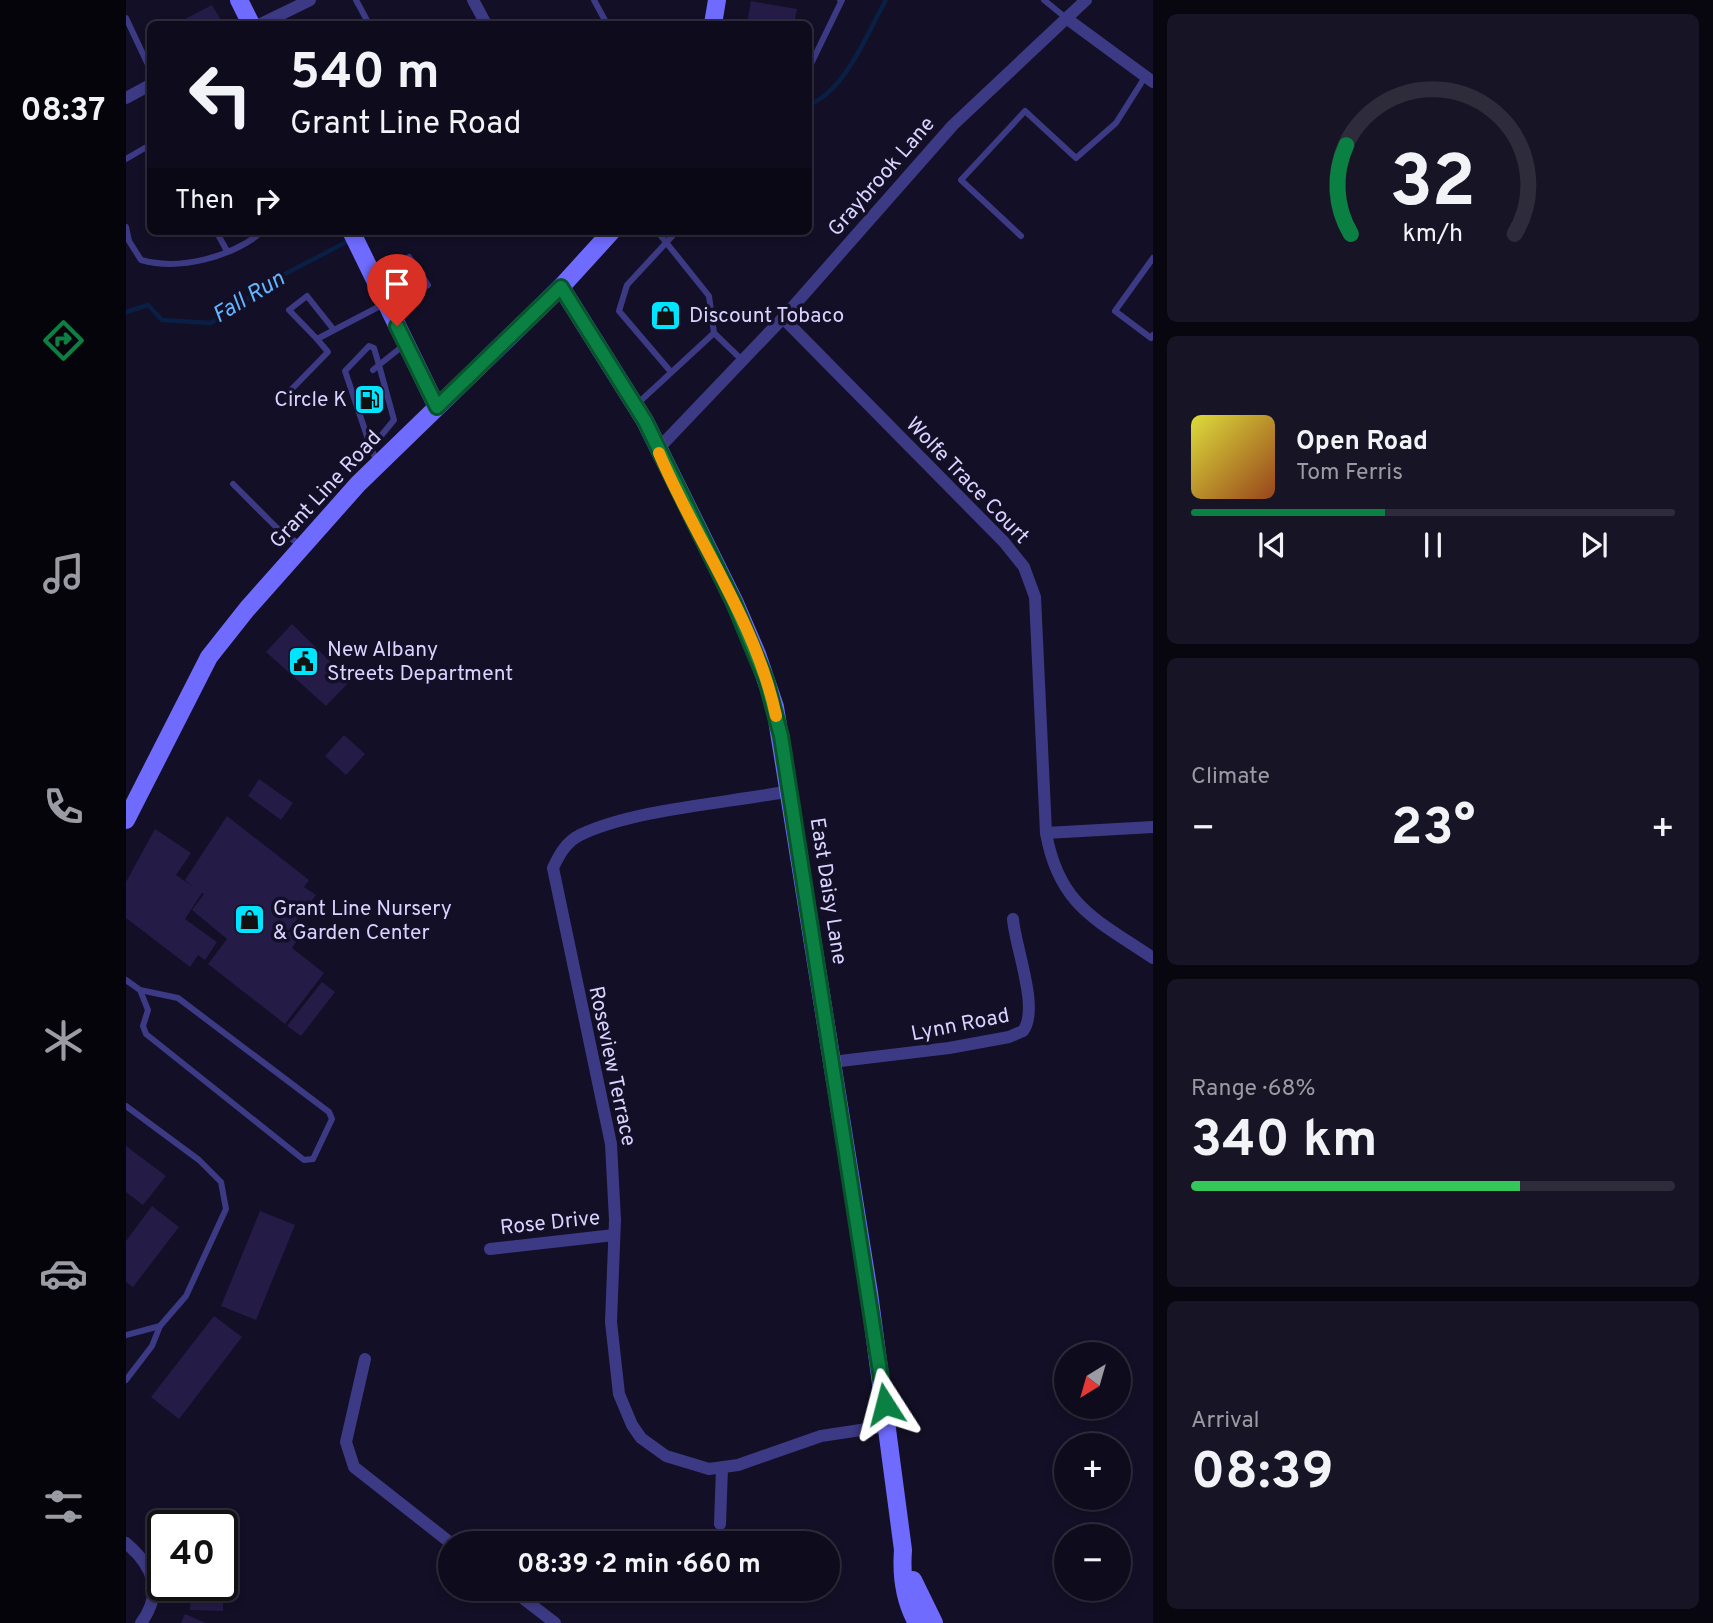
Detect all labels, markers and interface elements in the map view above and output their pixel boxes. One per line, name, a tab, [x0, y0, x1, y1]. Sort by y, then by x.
text: 540 m	[290, 44, 440, 106]
icon: left	[175, 49, 266, 140]
text: 08:37	[21, 92, 105, 132]
text: Grant Line Road	[290, 105, 522, 145]
street label: Graybrook Lane	[823, 112, 942, 242]
text: 32	[1390, 140, 1476, 232]
icon: right	[248, 182, 286, 220]
text: Then	[175, 185, 234, 218]
text: km/h	[1403, 219, 1463, 251]
pin	[367, 254, 427, 326]
water label: Fall Run	[208, 265, 291, 331]
icon: arrive	[378, 265, 416, 303]
shop icon: Discount Tobaco	[649, 298, 683, 332]
place label: Discount Tobaco	[689, 303, 844, 330]
icon: directions	[39, 316, 88, 365]
fuel station icon: Circle K	[353, 382, 387, 416]
place label: Circle K	[274, 387, 347, 414]
street label: Wolfe Trace Court	[899, 412, 1034, 550]
street label: Grant Line Road	[264, 425, 388, 555]
text: Open Road	[1296, 426, 1428, 459]
text: Tom Ferris	[1296, 459, 1403, 488]
icon: previous	[1253, 526, 1291, 564]
icon: pause	[1414, 526, 1452, 564]
icon: next	[1575, 526, 1613, 564]
icon: music	[39, 549, 88, 598]
place label: New Albany Streets Department	[327, 637, 513, 688]
public building icon: New Albany Streets Department	[287, 644, 321, 678]
text: Climate	[1191, 763, 1270, 792]
icon: phone	[39, 782, 88, 831]
text: 23°	[1391, 797, 1475, 863]
text: −	[1191, 806, 1216, 855]
text: +	[1650, 806, 1675, 855]
street label: East Daisy Lane	[803, 816, 852, 967]
place label: Grant Line Nursery & Garden Center	[273, 896, 452, 947]
shop icon: Grant Line Nursery & Garden Center	[233, 903, 267, 937]
street label: Roseview Terrace	[581, 984, 642, 1149]
street label: Lynn Road	[909, 1003, 1012, 1048]
icon: climate	[39, 1016, 88, 1065]
text: Range · 68%	[1191, 1075, 1316, 1104]
text: 340 km	[1191, 1109, 1377, 1175]
street label: Rose Drive	[499, 1205, 602, 1242]
icon: car	[39, 1249, 88, 1298]
north arrow	[1054, 1342, 1130, 1419]
map controls	[1054, 1342, 1131, 1601]
position arrow	[848, 1367, 922, 1441]
text: Arrival	[1191, 1407, 1260, 1436]
button: +	[1054, 1433, 1131, 1510]
text: 08:39	[1191, 1441, 1334, 1507]
icon: filters	[39, 1482, 88, 1531]
speed limit sign: 40	[147, 1510, 238, 1601]
button: −	[1054, 1524, 1131, 1601]
text: 08:39 · 2 min · 660 m	[517, 1549, 761, 1582]

